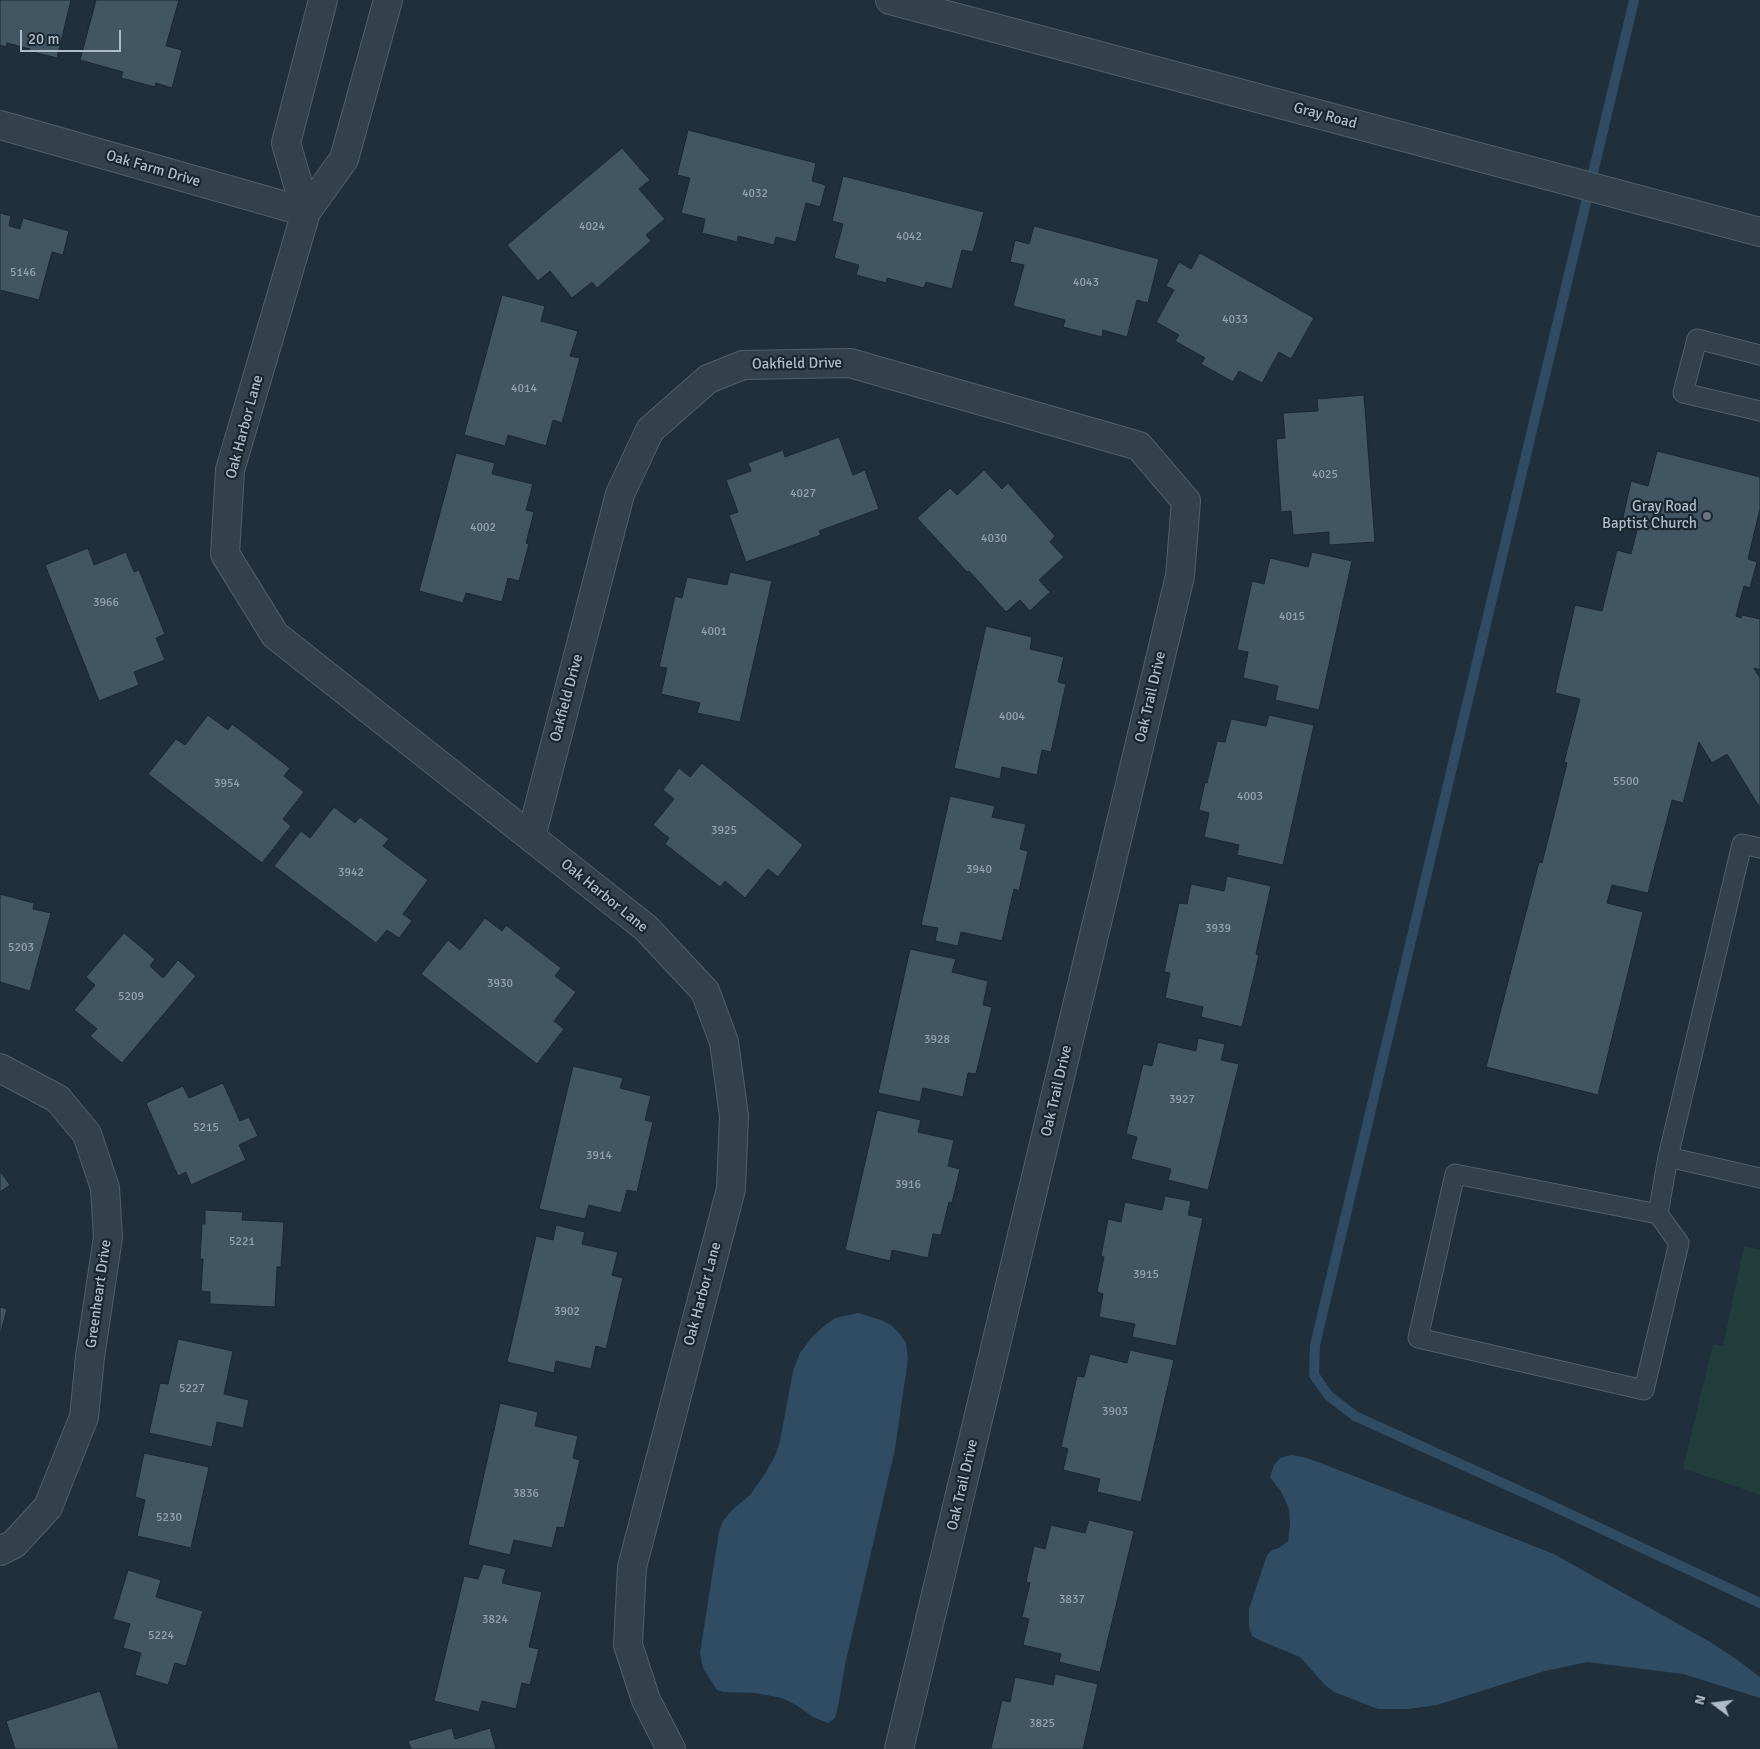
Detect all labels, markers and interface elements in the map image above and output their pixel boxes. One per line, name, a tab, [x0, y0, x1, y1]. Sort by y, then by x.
scale bar	[22, 20, 124, 52]
text: 20 m	[28, 30, 59, 48]
street label: Gray Road	[1291, 99, 1359, 133]
street label: Oak Farm Drive	[104, 147, 202, 191]
house number: 4032	[742, 187, 768, 201]
house number: 4024	[579, 220, 605, 234]
house number: 4042	[896, 230, 922, 244]
house number: 5146	[10, 266, 36, 280]
house number: 4043	[1073, 276, 1099, 290]
house number: 4033	[1222, 313, 1248, 327]
street label: Oakfield Drive	[752, 354, 842, 374]
street label: Oak Harbor Lane	[222, 373, 268, 481]
house number: 4014	[511, 382, 537, 396]
house number: 4025	[1312, 468, 1338, 482]
house number: 4027	[790, 487, 816, 501]
place label: Gray Road Baptist Church	[1602, 498, 1697, 533]
marker: Gray Road Baptist Church	[1701, 510, 1713, 522]
house number: 4002	[470, 521, 496, 535]
house number: 4030	[981, 532, 1007, 546]
house number: 3966	[93, 596, 119, 610]
house number: 4015	[1279, 610, 1305, 624]
house number: 4001	[701, 625, 727, 639]
street label: Oak Trail Drive	[1132, 650, 1170, 744]
street label: Oakfield Drive	[547, 652, 587, 744]
house number: 4004	[999, 710, 1025, 724]
house number: 5500	[1613, 775, 1639, 789]
house number: 3954	[214, 777, 240, 791]
house number: 4003	[1237, 790, 1263, 804]
house number: 3925	[711, 824, 737, 838]
street label: Oak Harbor Lane	[557, 855, 651, 937]
house number: 3940	[966, 863, 992, 877]
house number: 3942	[338, 866, 364, 880]
house number: 3939	[1205, 922, 1231, 936]
house number: 5203	[8, 941, 34, 955]
house number: 3930	[487, 977, 513, 991]
house number: 5209	[118, 990, 144, 1004]
house number: 3928	[924, 1033, 950, 1047]
street label: Oak Trail Drive	[1038, 1044, 1076, 1138]
house number: 3927	[1169, 1093, 1195, 1107]
house number: 5215	[193, 1121, 219, 1135]
house number: 3914	[586, 1149, 612, 1163]
house number: 3916	[895, 1178, 921, 1192]
house number: 5221	[229, 1235, 255, 1249]
street label: Greenheart Drive	[82, 1239, 116, 1349]
street label: Oak Harbor Lane	[680, 1240, 726, 1348]
house number: 3915	[1133, 1268, 1159, 1282]
house number: 3902	[554, 1305, 580, 1319]
house number: 5227	[179, 1382, 205, 1396]
house number: 3903	[1102, 1405, 1128, 1419]
street label: Oak Trail Drive	[944, 1438, 982, 1532]
house number: 3836	[513, 1487, 539, 1501]
house number: 5230	[156, 1511, 182, 1525]
house number: 3837	[1059, 1593, 1085, 1607]
house number: 3824	[482, 1613, 508, 1627]
house number: 5224	[148, 1629, 174, 1643]
north arrow	[1690, 1679, 1740, 1729]
text: N	[1691, 1693, 1710, 1707]
house number: 3825	[1029, 1717, 1055, 1731]

